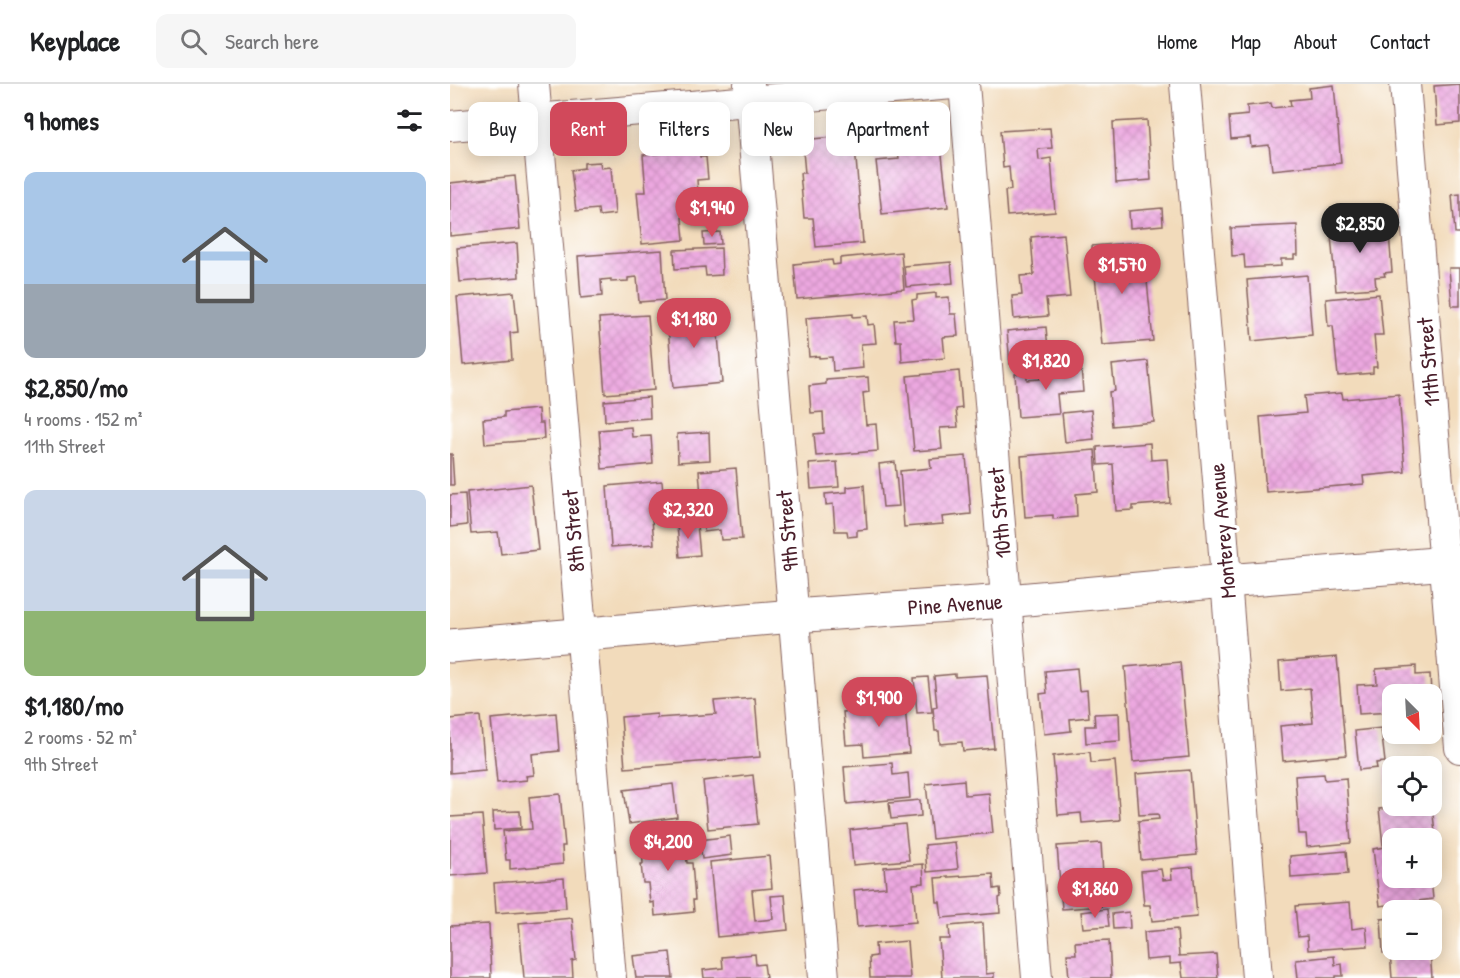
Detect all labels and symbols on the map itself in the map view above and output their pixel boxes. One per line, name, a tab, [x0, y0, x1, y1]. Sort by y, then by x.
pin: $1,940	[663, 187, 761, 238]
pin: $2,850	[1311, 203, 1409, 254]
pin: $1,570	[1073, 244, 1171, 295]
pin: $1,180	[645, 298, 743, 349]
street label: 11th Street	[1409, 316, 1447, 408]
pin: $1,820	[997, 340, 1095, 391]
street label: Monterey Avenue	[1201, 462, 1243, 600]
street label: 10th Street	[980, 466, 1018, 560]
street label: 8th Street	[554, 488, 592, 573]
pin: $2,320	[639, 489, 737, 540]
street label: 9th Street	[768, 489, 805, 573]
street label: Pine Avenue	[907, 586, 1004, 622]
pin: $1,900	[830, 677, 928, 728]
north arrow	[1382, 684, 1442, 744]
pin: $4,200	[619, 821, 717, 872]
pin: $1,860	[1046, 868, 1144, 919]

